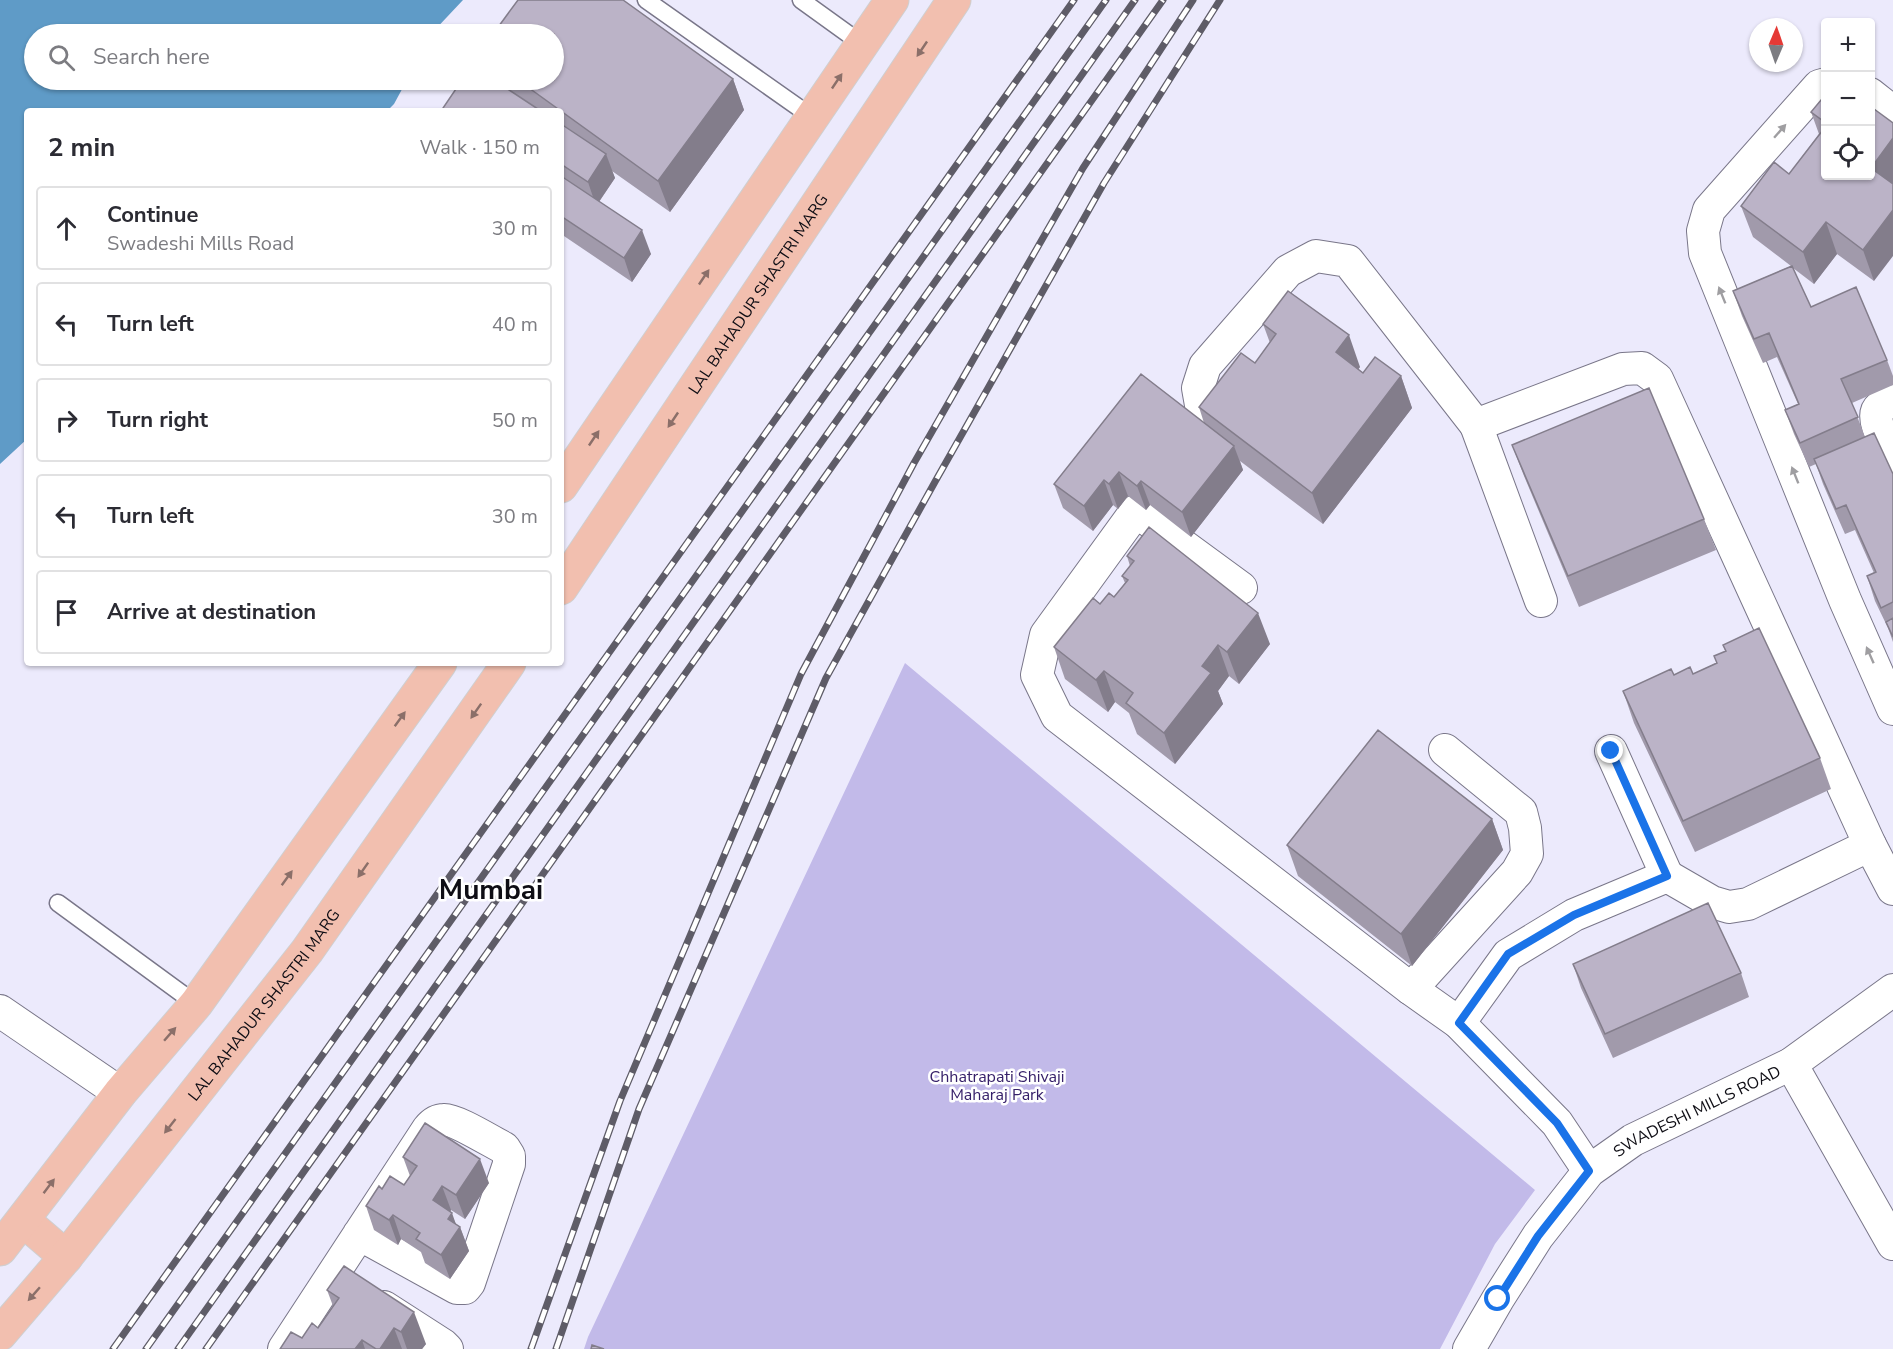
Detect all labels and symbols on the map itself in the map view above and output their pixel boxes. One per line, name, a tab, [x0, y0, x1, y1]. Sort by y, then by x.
north arrow	[1749, 18, 1803, 72]
one-way arrow	[916, 40, 928, 56]
one-way arrow	[831, 73, 843, 89]
one-way arrow	[1773, 123, 1787, 138]
street label: LAL BAHADUR SHASTRI MARG	[684, 190, 834, 399]
one-way arrow	[698, 268, 709, 285]
one-way arrow	[1717, 285, 1727, 303]
one-way arrow	[668, 412, 679, 428]
one-way arrow	[588, 430, 599, 446]
one-way arrow	[1790, 466, 1800, 484]
one-way arrow	[1865, 647, 1874, 664]
one-way arrow	[470, 703, 482, 718]
one-way arrow	[394, 712, 406, 728]
route end	[1597, 737, 1623, 763]
one-way arrow	[357, 862, 369, 878]
one-way arrow	[281, 870, 293, 886]
district label: Mumbai	[439, 871, 543, 909]
street label: LAL BAHADUR SHASTRI MARG	[183, 905, 345, 1106]
one-way arrow	[164, 1026, 177, 1042]
street label: SWADESHI MILLS ROAD	[1609, 1061, 1785, 1163]
park label: Chhatrapati Shivaji Maharaj Park	[929, 1066, 1065, 1106]
one-way arrow	[163, 1118, 176, 1134]
one-way arrow	[42, 1179, 54, 1194]
route start	[1484, 1285, 1510, 1311]
one-way arrow	[28, 1286, 41, 1301]

